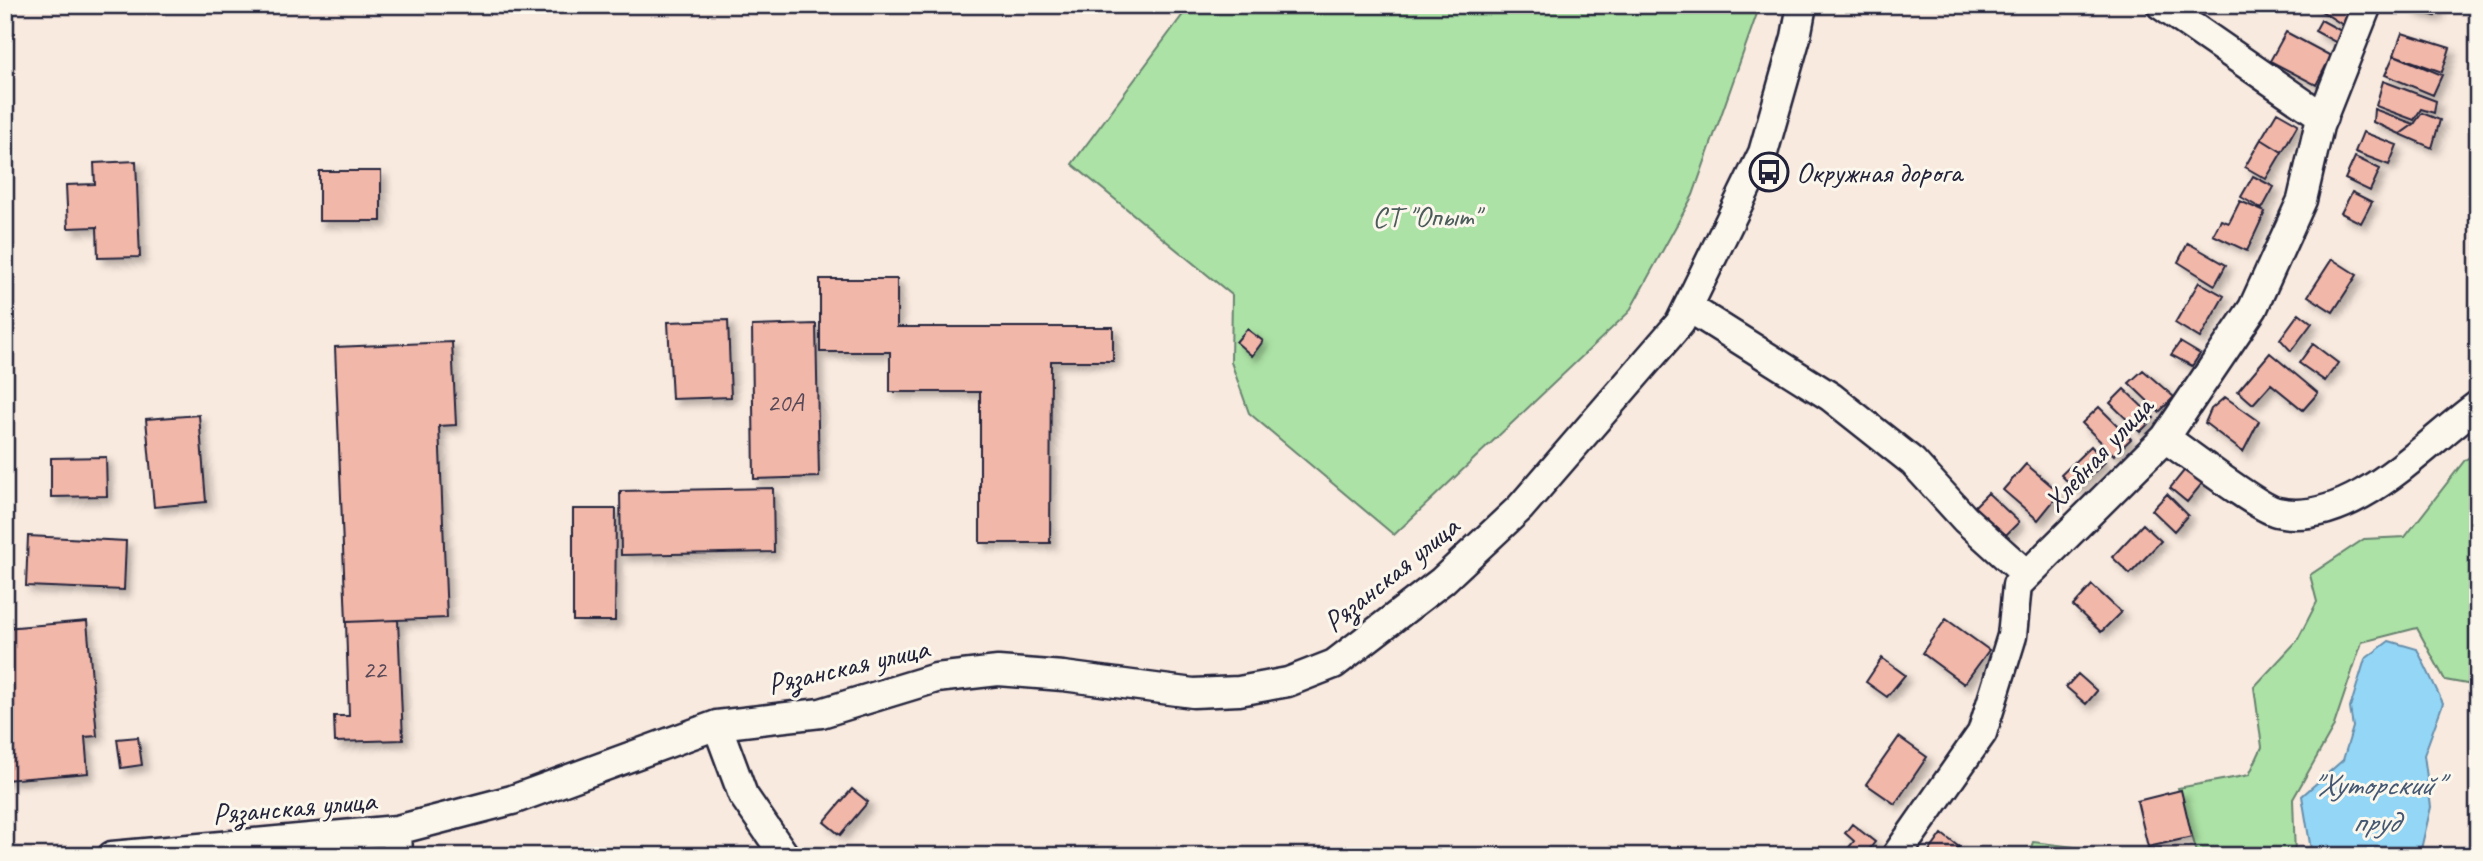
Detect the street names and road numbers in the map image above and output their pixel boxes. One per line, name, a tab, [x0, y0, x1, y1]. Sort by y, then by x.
street label: Хлебная улица	[2035, 386, 2163, 520]
street label: Рязанская улица	[1315, 506, 1468, 640]
street label: Рязанская улица	[764, 629, 934, 703]
street label: Рязанская улица	[211, 781, 379, 833]

